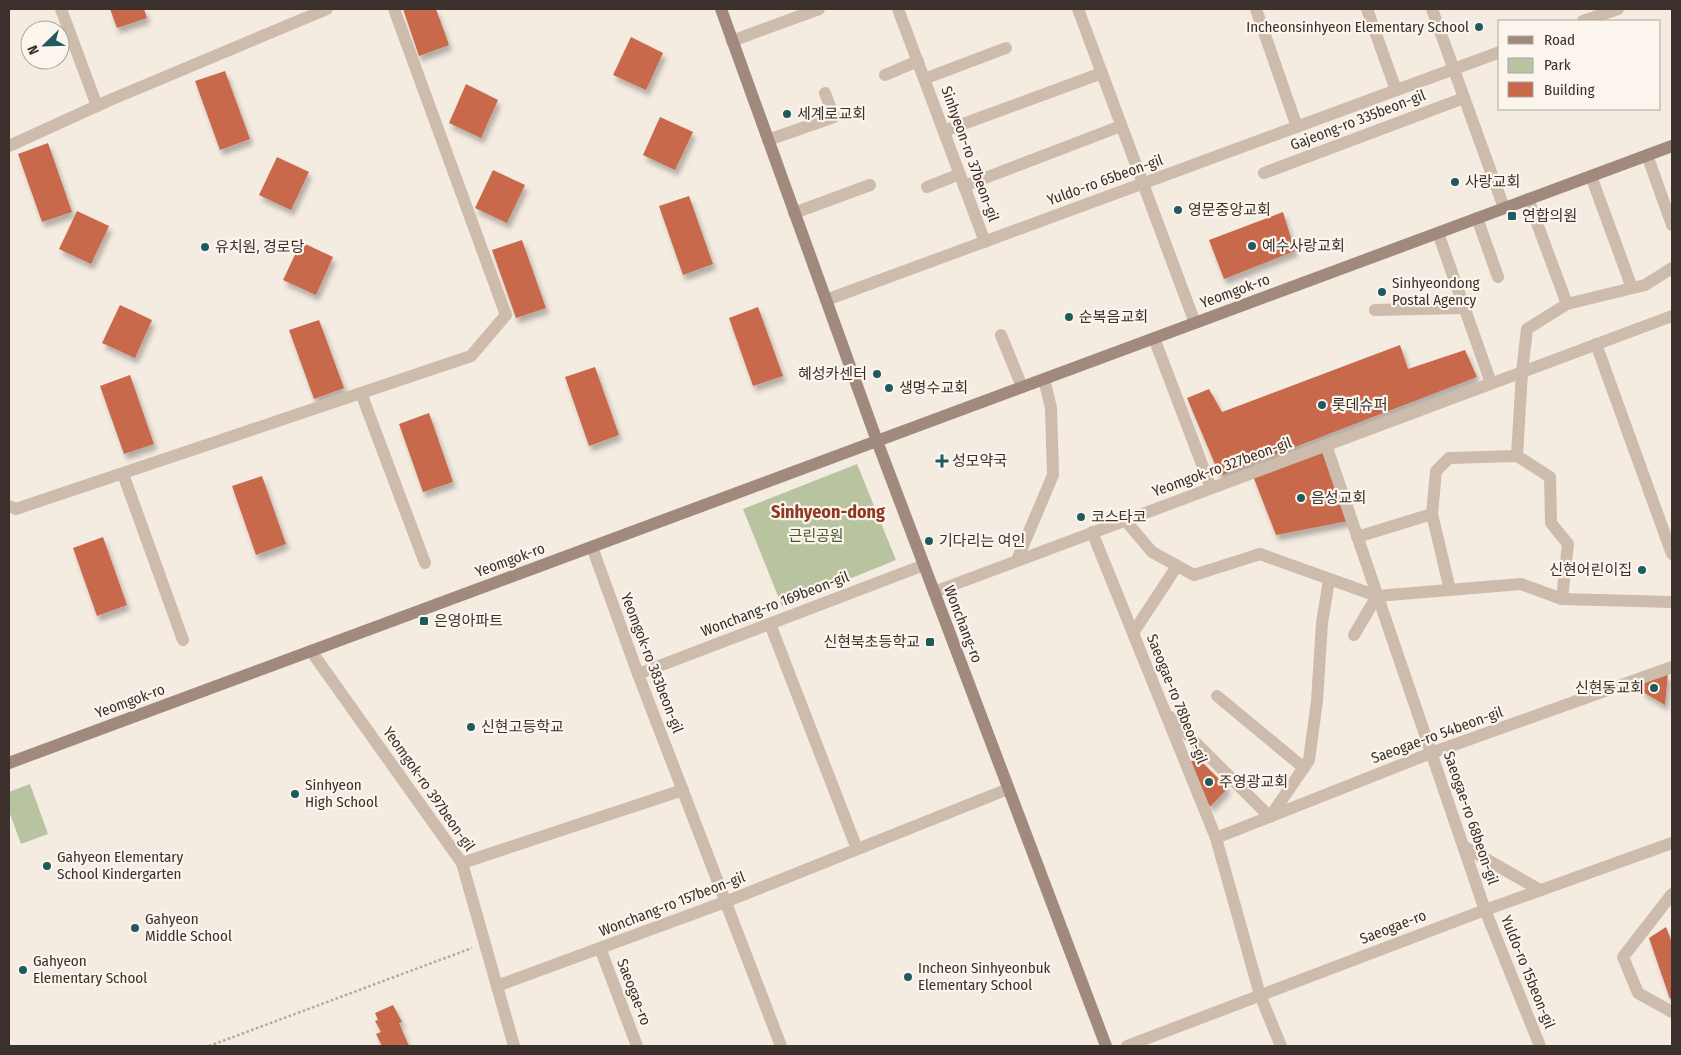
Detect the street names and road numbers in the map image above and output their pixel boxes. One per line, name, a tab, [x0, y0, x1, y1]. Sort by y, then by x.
street label: Sinhyeon-ro 37beon-gil	[937, 84, 1003, 224]
street label: Gajeong-ro 335beon-gil	[1288, 86, 1428, 154]
street label: Yuldo-ro 65beon-gil	[1045, 151, 1165, 209]
street label: Yeomgok-ro	[1198, 270, 1272, 312]
street label: Yeomgok-ro 327beon-gil	[1150, 433, 1294, 501]
street label: Yeomgok-ro	[473, 539, 547, 581]
street label: Wonchang-ro 169beon-gil	[698, 567, 852, 641]
street label: Wonchang-ro	[940, 583, 986, 665]
street label: Yeomgok-ro 383beon-gil	[617, 590, 687, 736]
street label: Saeogae-ro 78beon-gil	[1143, 632, 1211, 766]
street label: Yeomgok-ro	[93, 680, 167, 722]
street label: Saeogae-ro 54beon-gil	[1369, 703, 1505, 767]
street label: Yeomgok-ro 397beon-gil	[379, 723, 479, 855]
street label: Saeogae-ro 68beon-gil	[1440, 749, 1502, 887]
street label: Wonchang-ro 157beon-gil	[596, 868, 748, 940]
street label: Saeogae-ro	[1357, 906, 1429, 948]
street label: Yuldo-ro 15beon-gil	[1497, 913, 1559, 1031]
street label: Saeogae-ro	[613, 956, 655, 1028]

